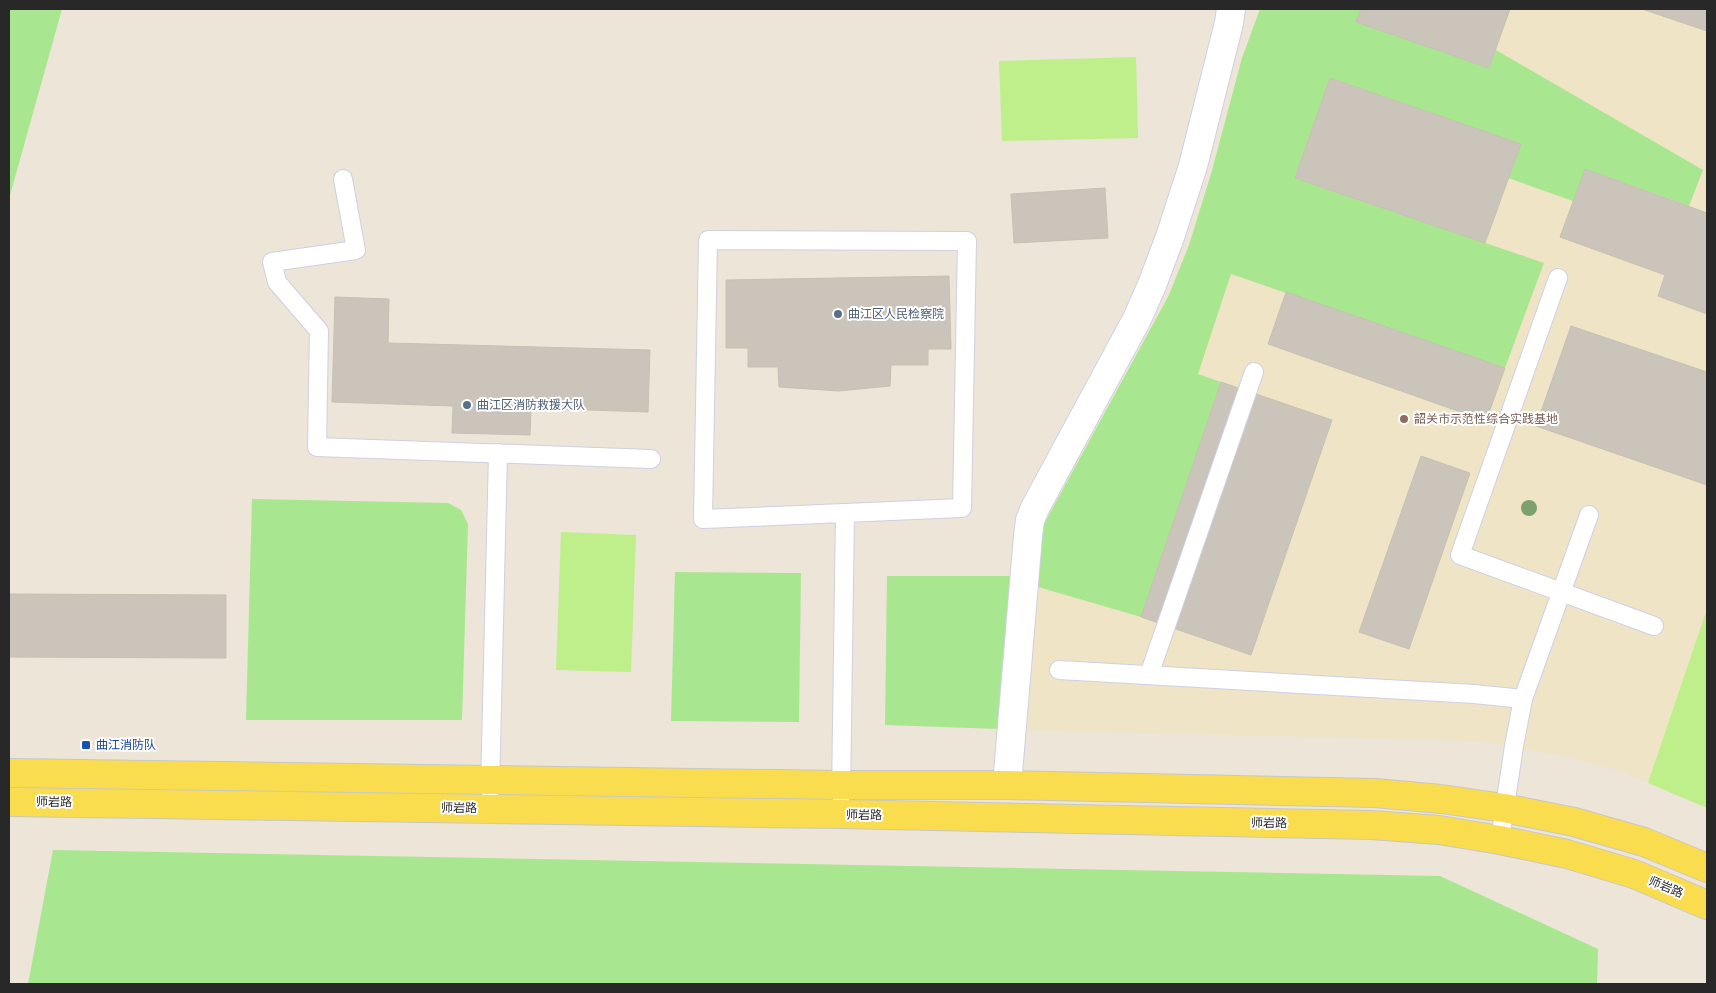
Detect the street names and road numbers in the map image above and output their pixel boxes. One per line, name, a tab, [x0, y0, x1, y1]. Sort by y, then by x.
street label: 师岩路	[36, 795, 72, 809]
street label: 师岩路	[441, 801, 477, 815]
street label: 师岩路	[846, 808, 882, 822]
street label: 师岩路	[1251, 816, 1287, 830]
street label: 师岩路	[1647, 874, 1685, 900]

